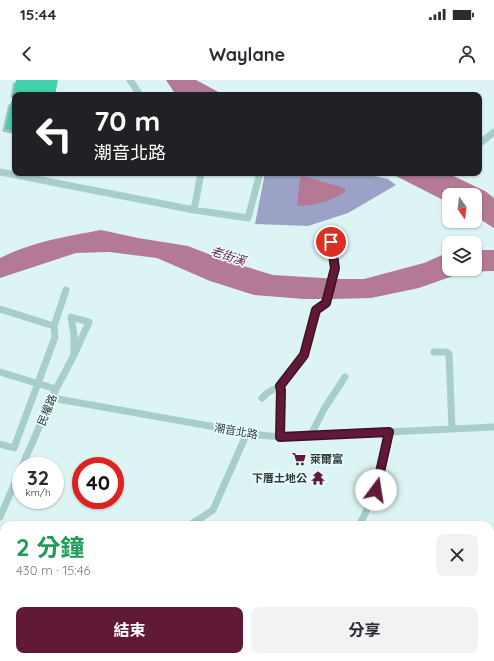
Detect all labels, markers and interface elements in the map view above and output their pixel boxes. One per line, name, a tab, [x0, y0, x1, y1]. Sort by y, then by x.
text: 15:44	[20, 5, 56, 24]
icon: back	[16, 43, 38, 65]
text: Waylane	[209, 43, 285, 66]
icon: person	[456, 43, 478, 65]
text: 70 m	[94, 103, 160, 138]
icon: left	[28, 108, 80, 160]
text: 潮音北路	[94, 141, 166, 164]
north arrow	[442, 188, 482, 228]
map controls	[442, 188, 482, 276]
pin	[314, 225, 348, 259]
icon: arrive	[320, 231, 342, 253]
button: layers	[442, 236, 482, 276]
water label: 老街溪	[209, 243, 249, 269]
street label: 民權路	[34, 392, 60, 428]
street label: 潮音北路	[213, 420, 259, 442]
supermarket icon: 萊爾富	[291, 451, 307, 467]
place label: 萊爾富	[310, 452, 343, 466]
speed limit sign: 40	[72, 457, 124, 509]
text: 32	[27, 465, 49, 490]
position arrow	[355, 469, 397, 511]
temple icon: 下厝土地公	[310, 470, 326, 486]
place label: 下厝土地公	[252, 471, 308, 485]
text: km/h	[25, 486, 51, 499]
text: 2 分鐘	[16, 532, 84, 562]
button: close	[436, 534, 478, 576]
text: 430 m · 15:46	[16, 562, 91, 578]
button: 結束	[16, 607, 243, 653]
button: 分享	[251, 607, 478, 653]

